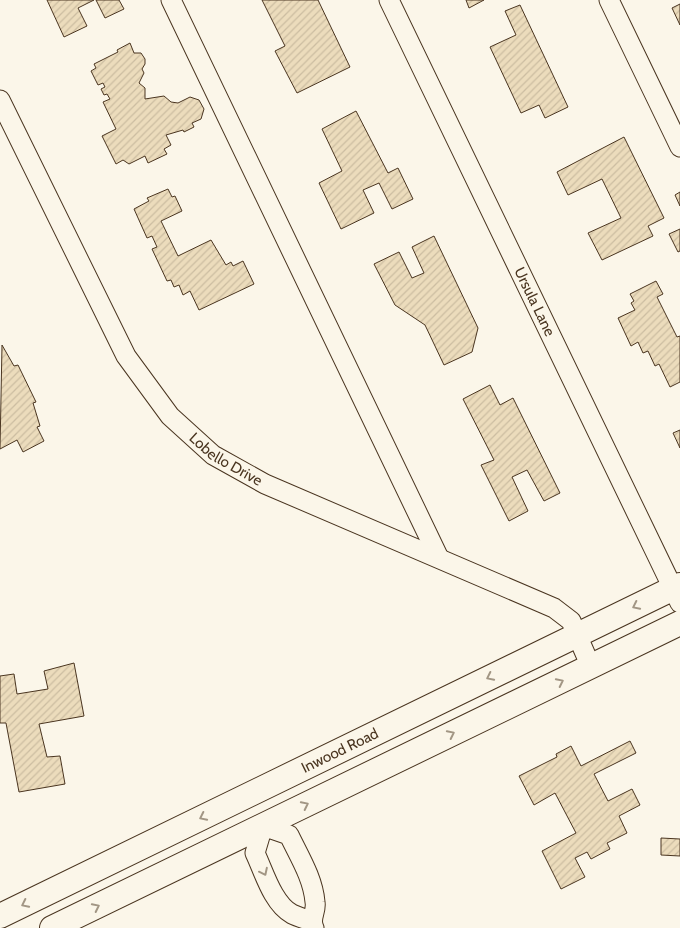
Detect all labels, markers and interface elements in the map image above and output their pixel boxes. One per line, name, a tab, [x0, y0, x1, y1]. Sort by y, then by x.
street label: Ursula Lane	[510, 264, 559, 339]
street label: Lobello Drive	[186, 429, 266, 490]
one-way arrow	[632, 600, 641, 611]
one-way arrow	[486, 671, 495, 681]
one-way arrow	[555, 678, 564, 688]
street label: Inwood Road	[298, 724, 381, 777]
one-way arrow	[446, 730, 455, 741]
one-way arrow	[300, 801, 309, 812]
one-way arrow	[199, 811, 208, 821]
one-way arrow	[258, 867, 268, 876]
one-way arrow	[22, 897, 31, 907]
one-way arrow	[91, 903, 100, 913]

